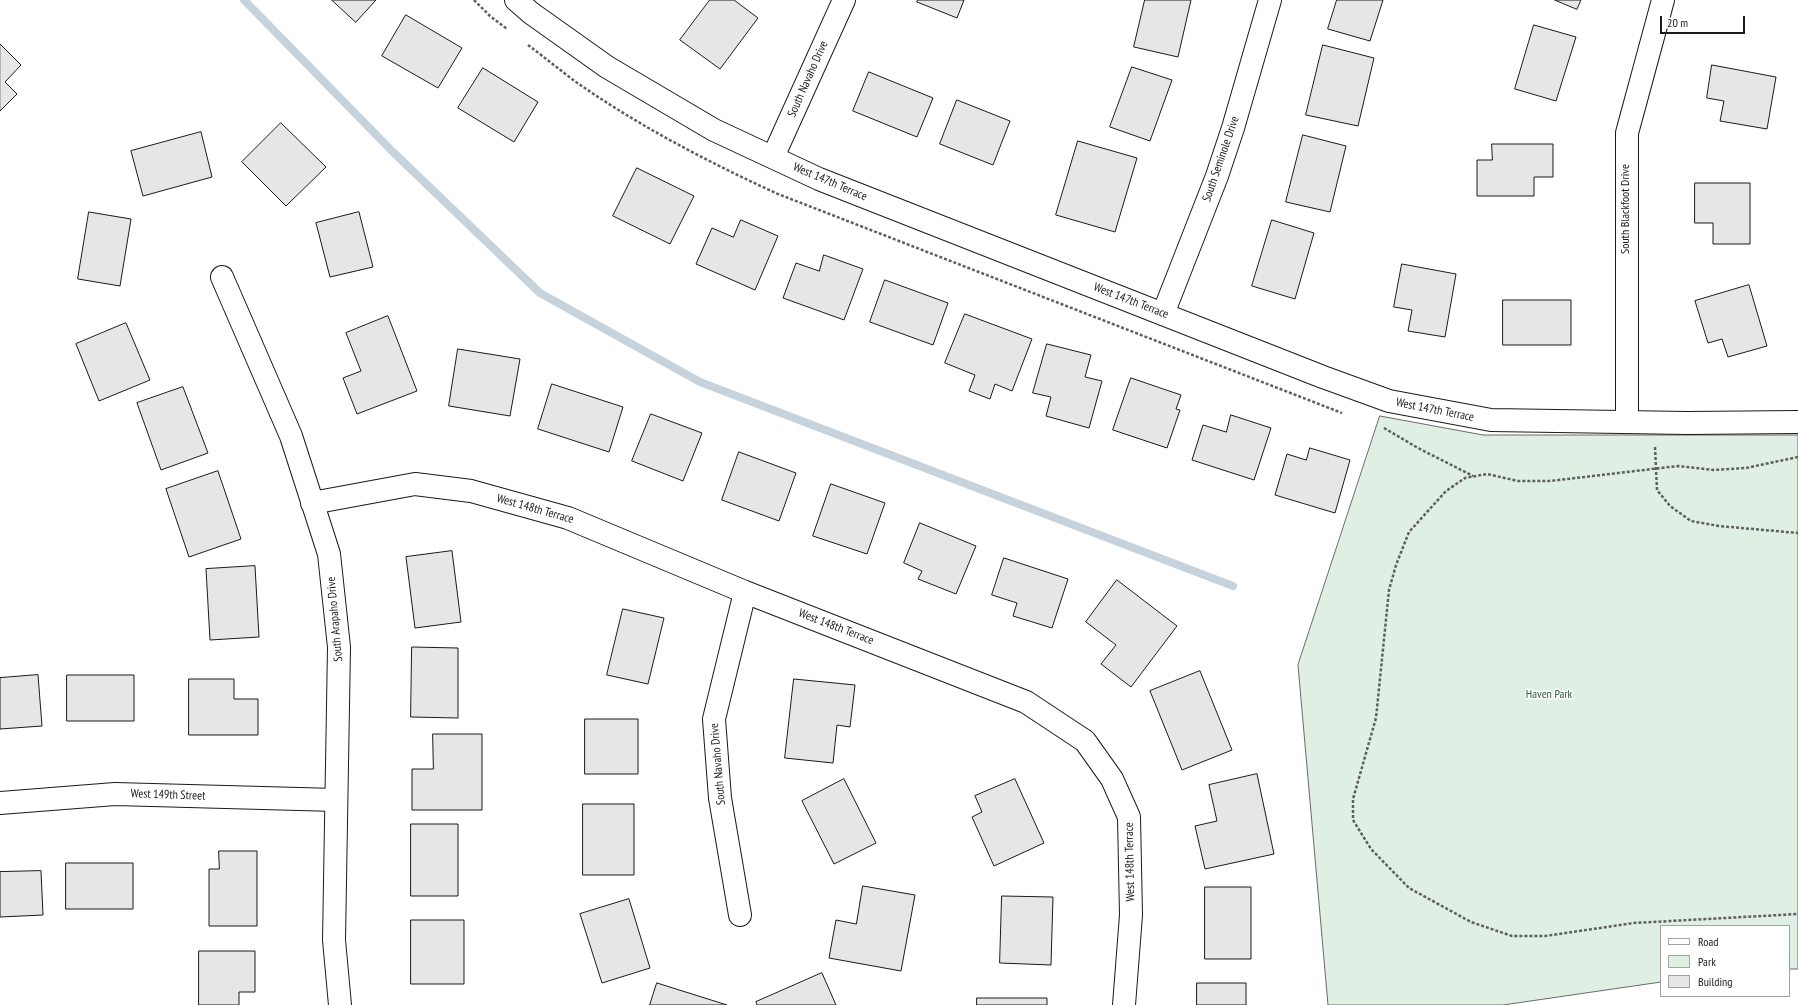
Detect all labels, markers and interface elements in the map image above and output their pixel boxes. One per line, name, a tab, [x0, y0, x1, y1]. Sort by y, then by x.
scale bar	[1662, 8, 1747, 34]
text: 20 m	[1667, 15, 1688, 30]
street label: South Navaho Drive	[785, 39, 831, 119]
street label: South Seminole Drive	[1200, 114, 1242, 204]
street label: West 147th Terrace	[791, 160, 869, 204]
street label: South Blackfoot Drive	[1619, 164, 1633, 254]
street label: West 147th Terrace	[1091, 280, 1171, 322]
street label: West 147th Terrace	[1395, 395, 1475, 425]
street label: West 148th Terrace	[495, 491, 575, 527]
street label: South Arapaho Drive	[324, 576, 346, 662]
street label: West 148th Terrace	[796, 606, 876, 648]
park label: Haven Park	[1526, 688, 1572, 702]
street label: South Navaho Drive	[707, 722, 729, 806]
street label: West 149th Street	[130, 787, 206, 803]
street label: West 148th Terrace	[1122, 822, 1138, 902]
legend	[1660, 925, 1790, 997]
text: Road	[1698, 934, 1718, 949]
text: Park	[1698, 954, 1716, 969]
text: Building	[1698, 974, 1733, 989]

